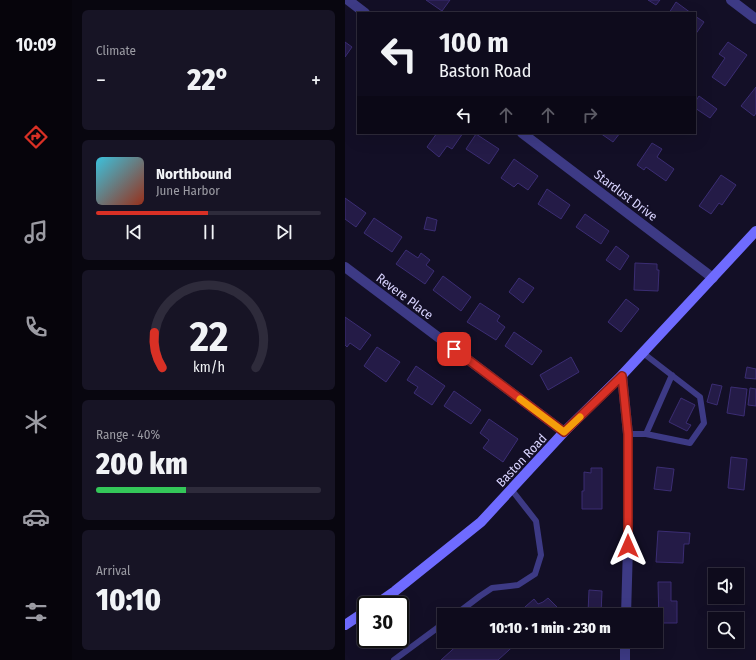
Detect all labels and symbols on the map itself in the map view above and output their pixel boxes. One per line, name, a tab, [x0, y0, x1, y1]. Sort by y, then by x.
street label: Stardust Drive	[591, 167, 660, 224]
street label: Revere Place	[373, 270, 436, 323]
pin	[437, 332, 471, 366]
street label: Baston Road	[493, 431, 550, 490]
position arrow	[607, 525, 649, 567]
speed limit sign: 30	[357, 596, 409, 648]

